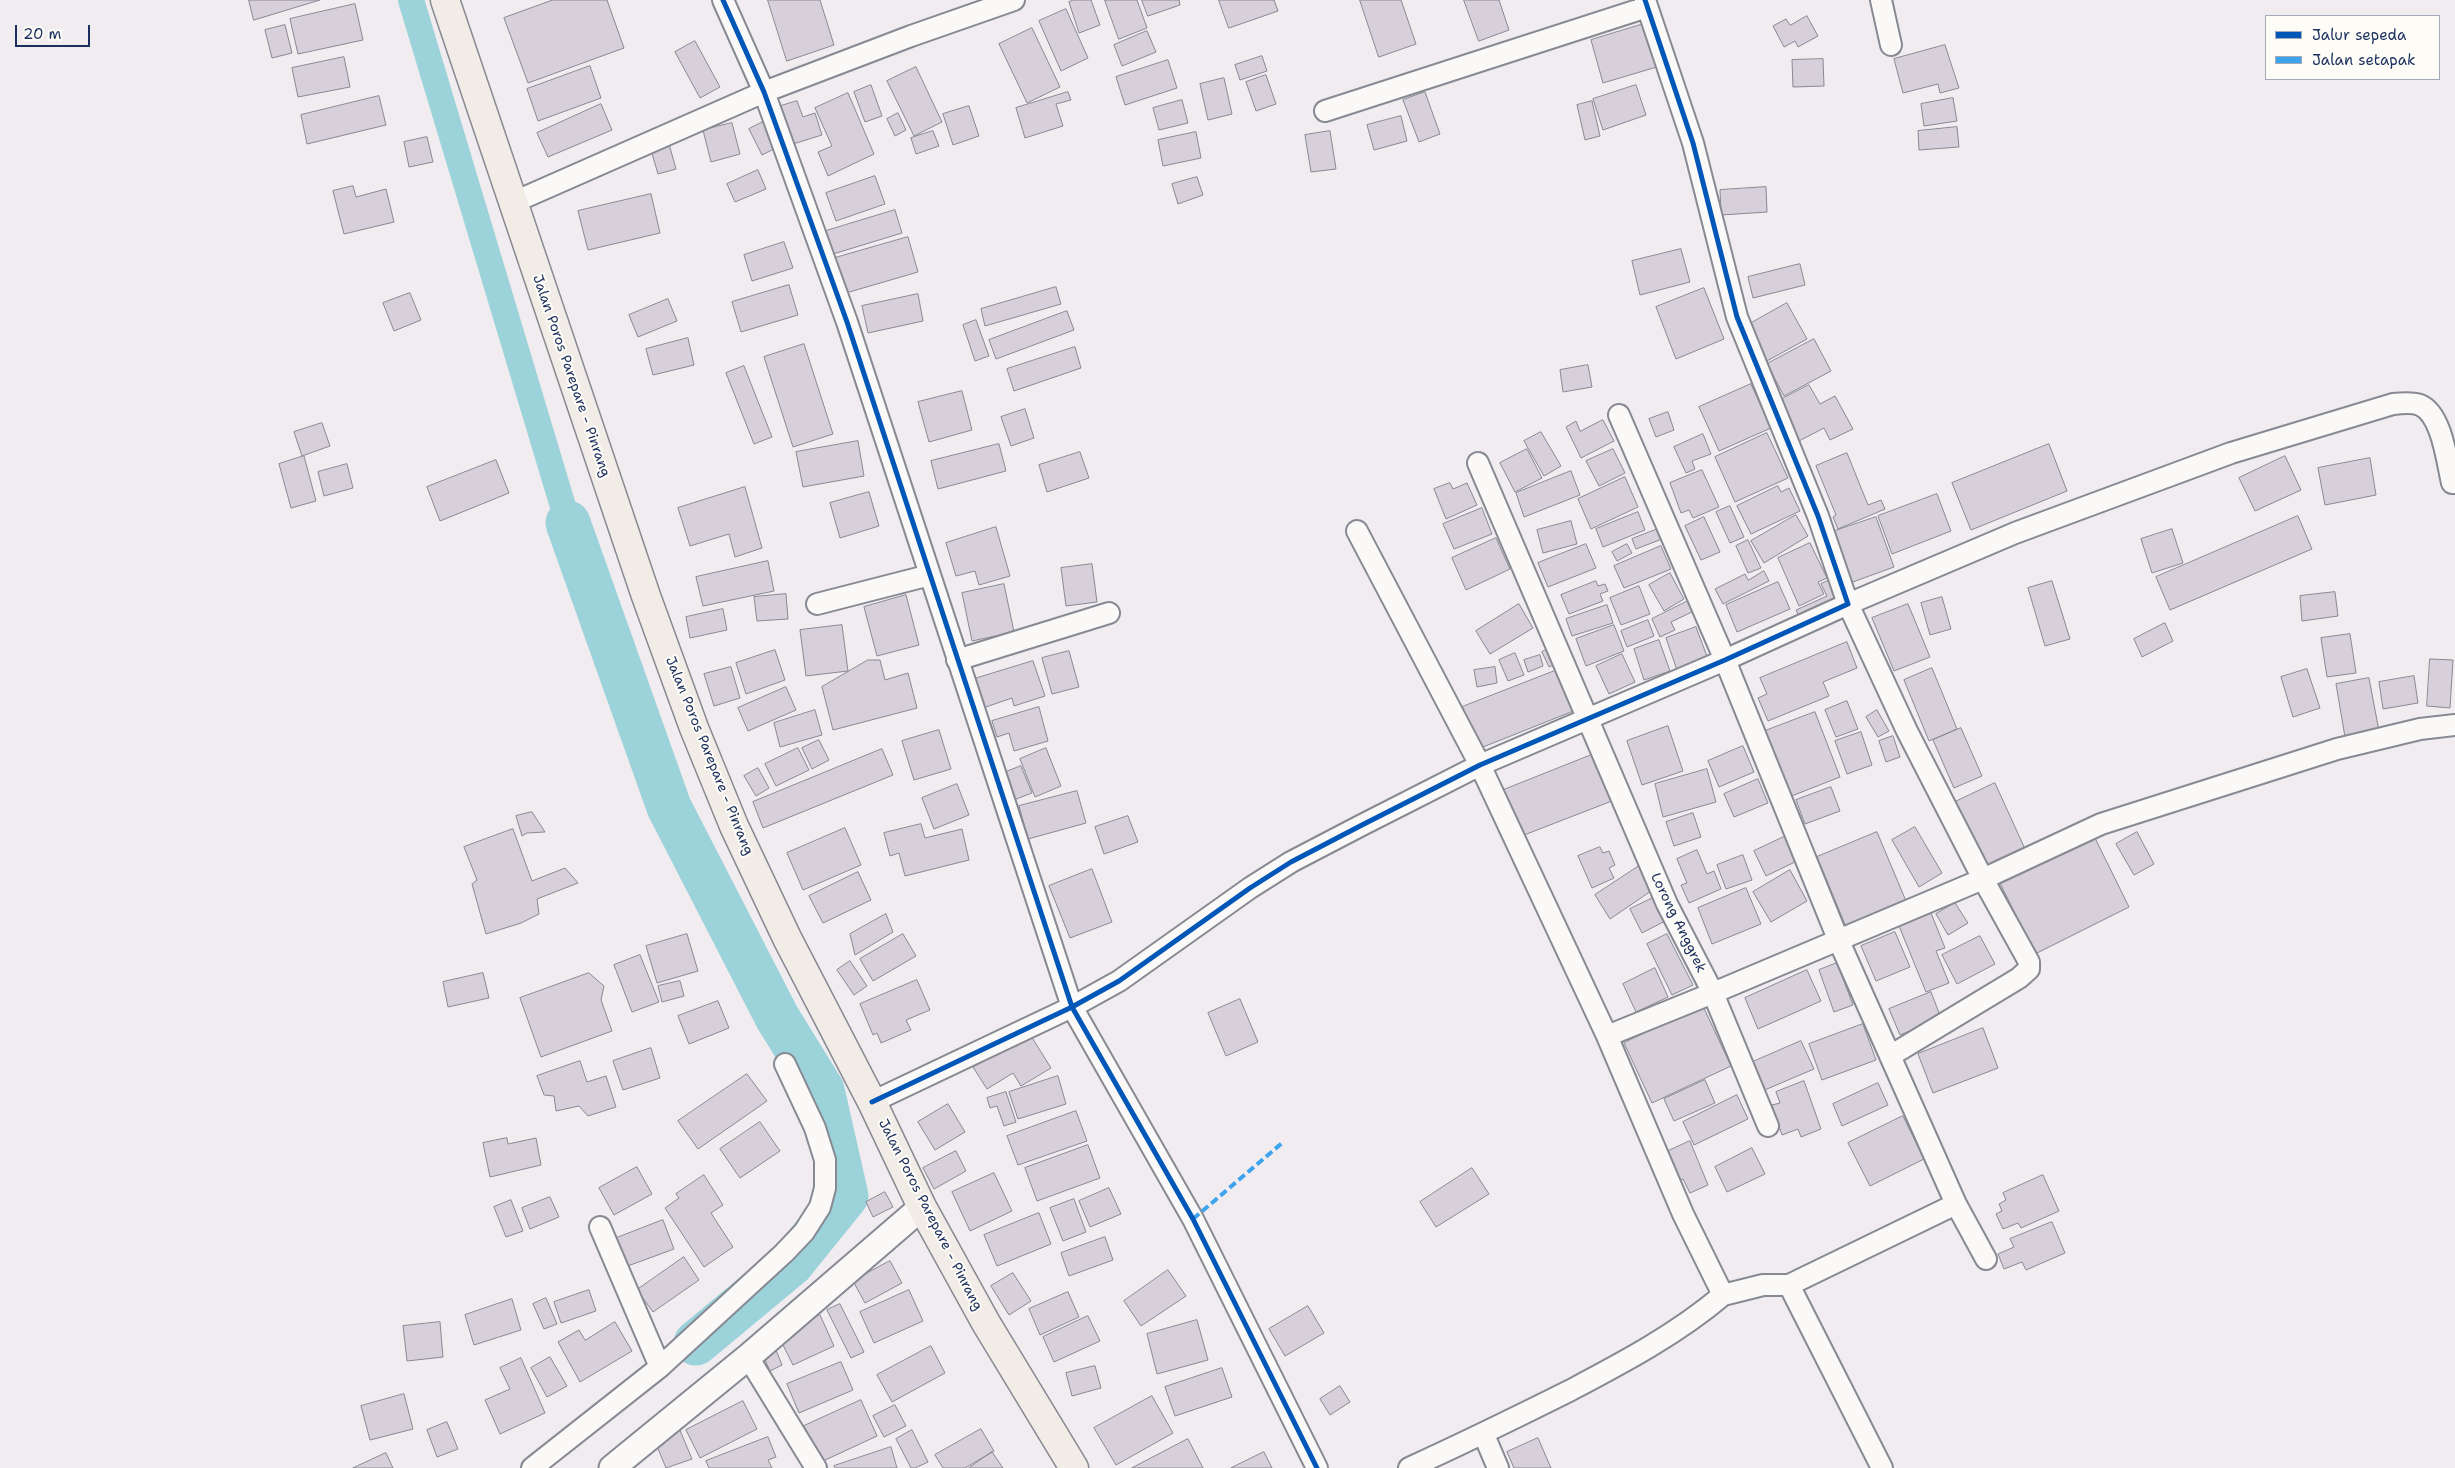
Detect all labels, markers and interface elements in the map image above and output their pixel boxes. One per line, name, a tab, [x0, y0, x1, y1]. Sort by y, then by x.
scale bar	[18, 15, 92, 47]
legend	[2265, 15, 2440, 80]
text: 20 m	[23, 24, 62, 44]
text: Jalur sepeda	[2312, 25, 2406, 45]
text: Jalan setapak	[2312, 50, 2416, 70]
street label: Jalan Poros Parepare - Pinrang	[528, 273, 614, 479]
street label: Jalan Poros Parepare - Pinrang	[661, 654, 757, 858]
street label: Lorong Anggrek	[1647, 870, 1709, 976]
street label: Jalan Poros Parepare - Pinrang	[874, 1116, 986, 1314]

